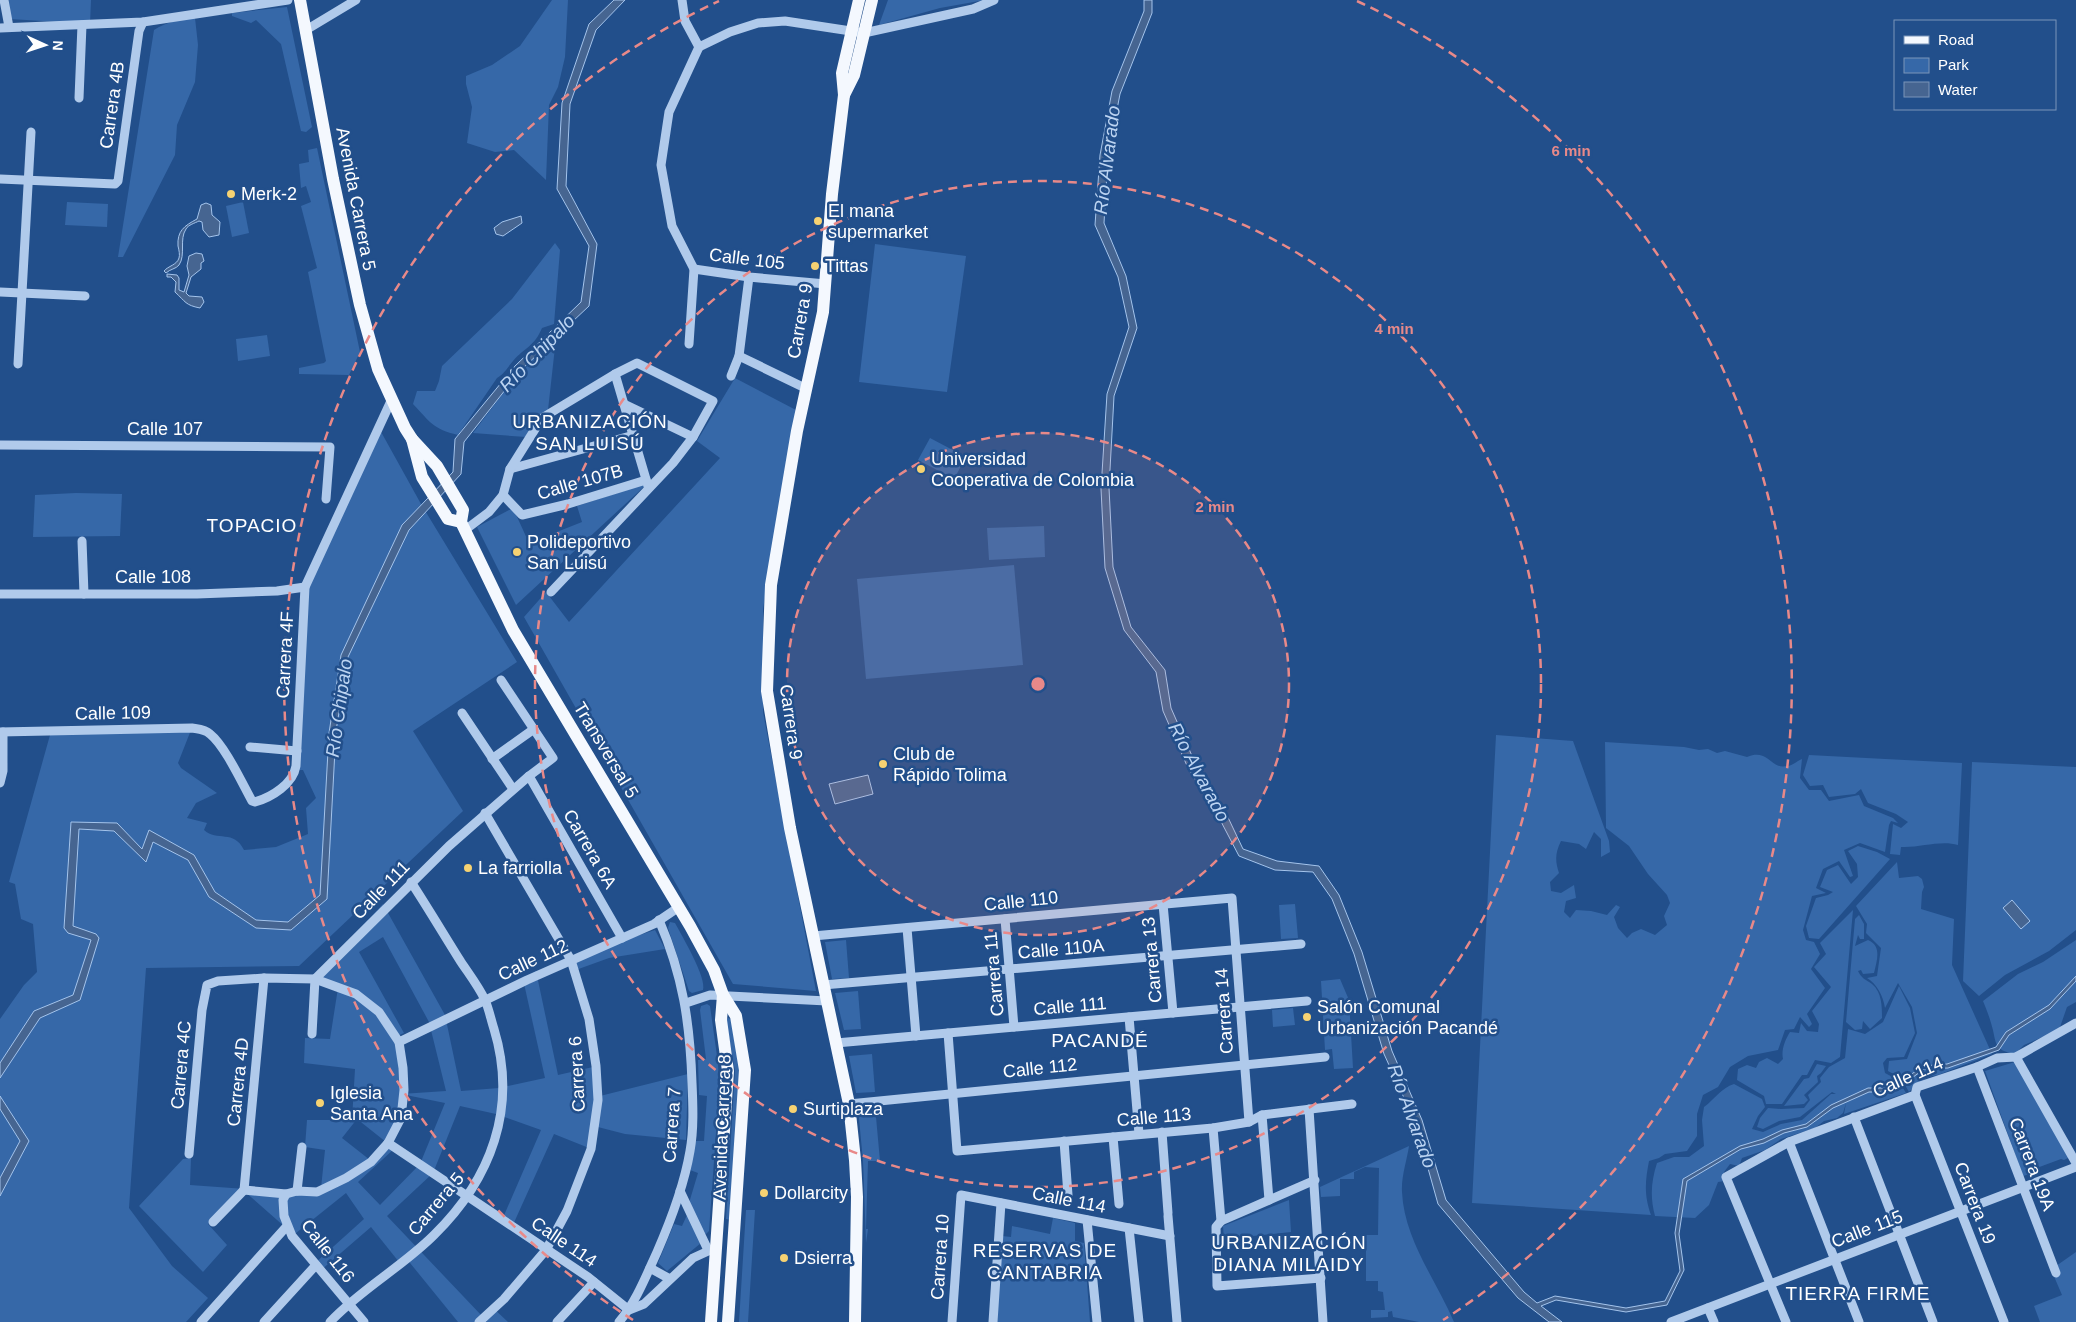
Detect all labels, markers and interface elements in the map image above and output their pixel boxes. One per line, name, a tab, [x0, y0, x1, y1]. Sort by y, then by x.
north arrow	[20, 20, 70, 70]
legend	[1894, 20, 2056, 110]
text: Road	[1938, 31, 1974, 48]
text: N	[50, 40, 66, 51]
text: Park	[1938, 56, 1969, 73]
street label: Carrera 4B	[96, 60, 128, 150]
text: Water	[1938, 81, 1977, 98]
water label: Río Alvarado	[1090, 105, 1124, 215]
street label: Avenida Carrera 5	[332, 126, 380, 272]
text: 6 min	[1551, 142, 1591, 159]
place label: Merk-2	[241, 184, 297, 204]
marker: Merk-2	[225, 188, 237, 200]
place label: El mana supermarket	[828, 201, 928, 242]
marker: El mana supermarket	[812, 215, 824, 227]
street label: Calle 105	[708, 244, 786, 274]
place label: Tittas	[825, 256, 868, 276]
marker: Tittas	[809, 260, 821, 272]
street label: Carrera 9	[784, 282, 816, 360]
water label: Río Chipalo	[495, 310, 579, 396]
text: 4 min	[1374, 320, 1414, 337]
district label: URBANIZACIÓN SAN LUISÚ	[512, 411, 668, 454]
street label: Calle 107	[127, 419, 203, 439]
place label: Universidad Cooperativa de Colombia	[931, 449, 1135, 490]
street label: Calle 107B	[535, 460, 625, 504]
marker: Universidad Cooperativa de Colombia	[915, 463, 927, 475]
text: 2 min	[1195, 498, 1235, 515]
district label: TOPACIO	[207, 515, 297, 536]
place label: Polideportivo San Luisú	[527, 532, 631, 573]
marker: Polideportivo San Luisú	[511, 546, 523, 558]
street label: Calle 108	[115, 567, 191, 587]
street label: Carrera 4F	[273, 611, 297, 699]
water label: Río Chipalo	[322, 657, 356, 759]
centre of rings	[1029, 675, 1047, 693]
street label: Carrera 9	[776, 683, 806, 761]
street label: Transversal 5	[570, 698, 642, 802]
street label: Calle 109	[75, 702, 151, 724]
water label: Río Alvarado	[1164, 719, 1234, 825]
place label: Club de Rápido Tolima	[893, 744, 1008, 785]
marker: Club de Rápido Tolima	[877, 758, 889, 770]
street label: Carrera 6A	[559, 806, 621, 892]
street label: Calle 111	[348, 857, 414, 923]
place label: La farriolla	[478, 858, 563, 878]
marker: La farriolla	[462, 862, 474, 874]
street label: Calle 110	[983, 887, 1059, 915]
street label: Carrera 13	[1138, 916, 1166, 1004]
street label: Carrera 11	[980, 931, 1008, 1017]
street label: Calle 112	[495, 935, 571, 985]
street label: Calle 110A	[1017, 935, 1105, 963]
street label: Carrera 14	[1211, 967, 1237, 1055]
street label: Calle 111	[1033, 993, 1107, 1019]
place label: Salón Comunal Urbanización Pacandé	[1317, 997, 1498, 1038]
marker: Salón Comunal Urbanización Pacandé	[1301, 1011, 1313, 1023]
street label: Carrera 4C	[167, 1020, 195, 1110]
district label: PACANDÉ	[1051, 1030, 1149, 1051]
street label: Carrera 6	[565, 1036, 589, 1112]
street label: Carrera 4D	[223, 1037, 253, 1127]
street label: Calle 114	[1870, 1053, 1946, 1101]
street label: Avenida Carrera 8	[709, 1054, 735, 1200]
street label: Calle 112	[1002, 1054, 1078, 1082]
water label: Río Alvarado	[1383, 1061, 1441, 1171]
place label: Iglesia Santa Ana	[330, 1083, 414, 1124]
street label: Carrera 7	[659, 1086, 685, 1164]
marker: Iglesia Santa Ana	[314, 1097, 326, 1109]
place label: Surtiplaza	[803, 1099, 884, 1119]
marker: Surtiplaza	[787, 1103, 799, 1115]
street label: Calle 113	[1116, 1104, 1192, 1130]
street label: Carrera 19A	[2005, 1115, 2059, 1213]
street label: Carrera 19	[1950, 1159, 2000, 1247]
street label: Carrera 5	[404, 1168, 468, 1240]
place label: Dollarcity	[774, 1183, 848, 1203]
street label: Calle 114	[1030, 1183, 1108, 1217]
marker: Dollarcity	[758, 1187, 770, 1199]
street label: Calle 115	[1829, 1206, 1905, 1252]
street label: Calle 114	[527, 1213, 601, 1271]
street label: Carrera 10	[927, 1213, 953, 1301]
street label: Calle 116	[297, 1215, 359, 1287]
district label: URBANIZACIÓN DIANA MILAIDY	[1211, 1232, 1367, 1275]
district label: RESERVAS DE CANTABRIA	[973, 1240, 1117, 1283]
place label: Dsierra	[794, 1248, 853, 1268]
marker: Dsierra	[778, 1252, 790, 1264]
district label: TIERRA FIRME	[1785, 1283, 1931, 1304]

